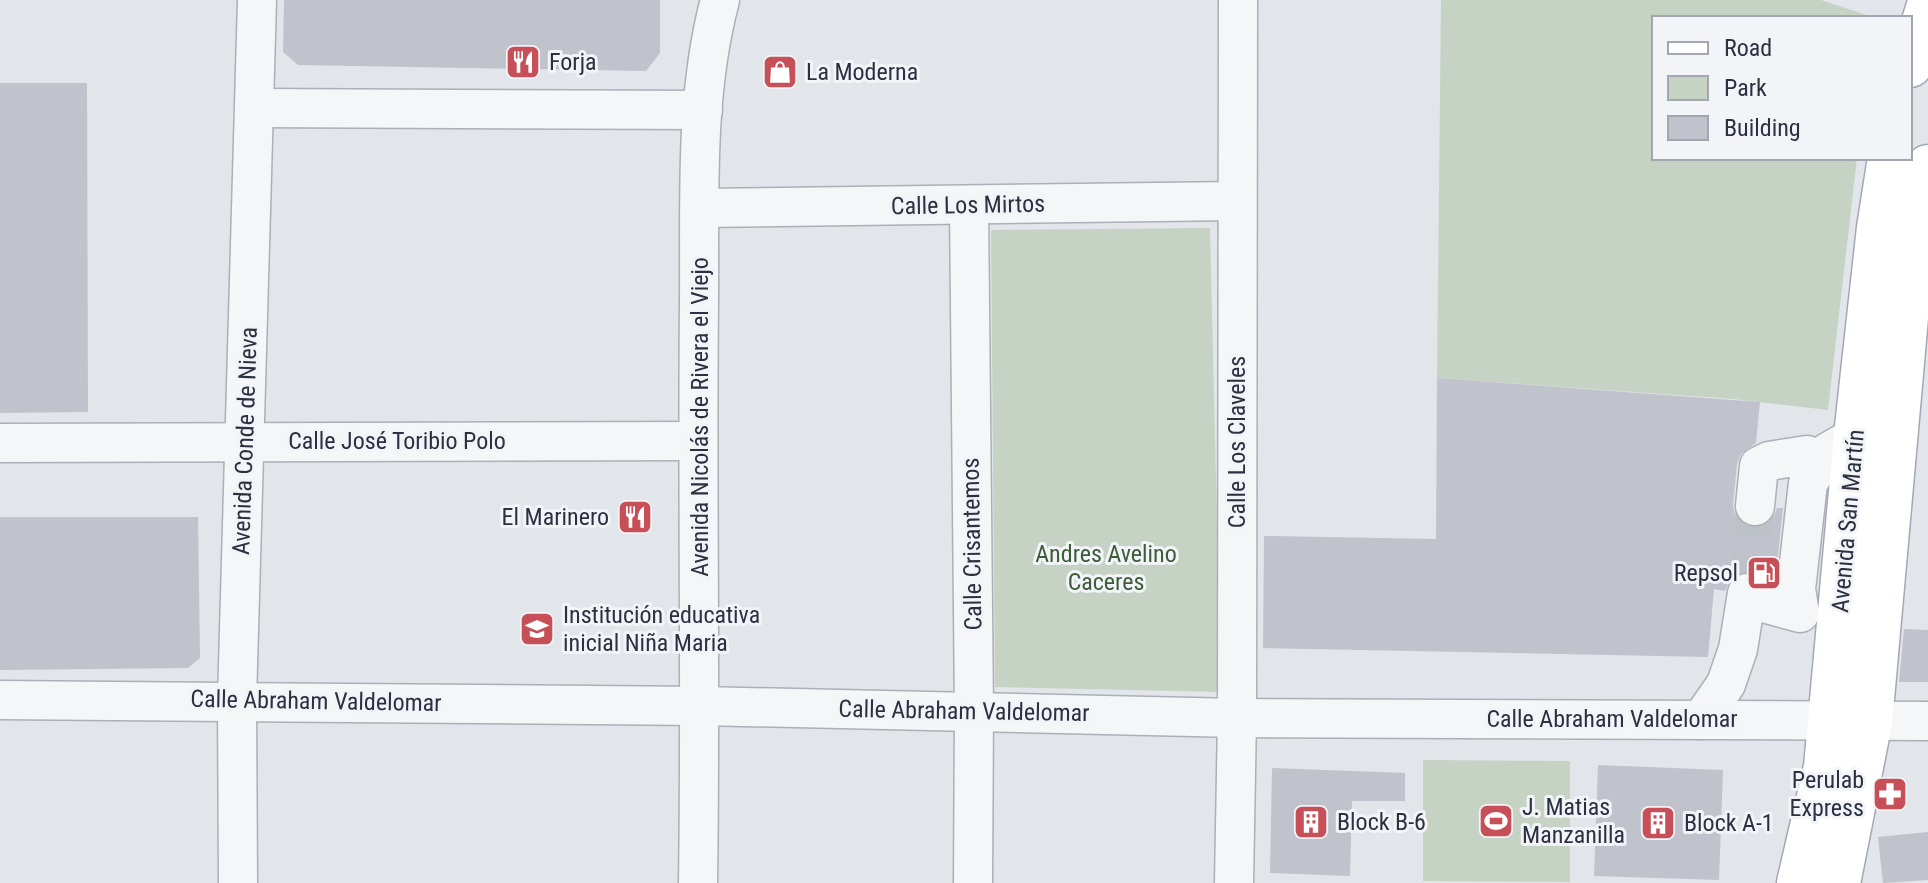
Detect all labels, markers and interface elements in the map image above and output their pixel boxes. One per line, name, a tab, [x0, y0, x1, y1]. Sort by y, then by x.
legend	[1652, 16, 1912, 160]
text: Road	[1724, 34, 1772, 62]
restaurant icon: Forja	[504, 43, 542, 81]
place label: Forja	[549, 48, 597, 76]
shop icon: La Moderna	[761, 53, 799, 91]
place label: La Moderna	[806, 58, 918, 86]
text: Park	[1724, 74, 1767, 102]
text: Building	[1724, 114, 1801, 142]
street label: Calle Los Mirtos	[891, 190, 1045, 220]
street label: Avenida Nicolás de Rivera el Viejo	[686, 257, 714, 577]
street label: Avenida Conde de Nieva	[227, 326, 263, 556]
street label: Calle Los Claveles	[1223, 356, 1251, 528]
street label: Calle José Toribio Polo	[288, 427, 506, 455]
street label: Avenida San Martín	[1826, 428, 1870, 614]
street label: Calle Crisantemos	[956, 457, 988, 631]
restaurant icon: El Marinero	[616, 498, 654, 536]
place label: El Marinero	[502, 503, 609, 531]
park label: Andres Avelino Caceres	[1035, 540, 1177, 596]
fuel station icon: Repsol	[1745, 554, 1783, 592]
place label: Repsol	[1674, 559, 1738, 587]
place label: Institución educativa inicial Niña Maria	[563, 601, 760, 657]
school or university icon: Institución educativa inicial Niña Maria	[518, 610, 556, 648]
street label: Calle Abraham Valdelomar	[190, 685, 442, 717]
street label: Calle Abraham Valdelomar	[838, 695, 1090, 727]
street label: Calle Abraham Valdelomar	[1486, 705, 1738, 733]
place label: Perulab Express	[1789, 766, 1864, 822]
pharmacy icon: Perulab Express	[1871, 775, 1909, 813]
place label: J. Matias Manzanilla	[1522, 793, 1625, 849]
sports icon: J. Matias Manzanilla	[1477, 802, 1515, 840]
building icon: Block B-6	[1292, 803, 1330, 841]
building icon: Block A-1	[1639, 804, 1677, 842]
place label: Block B-6	[1337, 808, 1426, 836]
place label: Block A-1	[1684, 809, 1774, 837]

